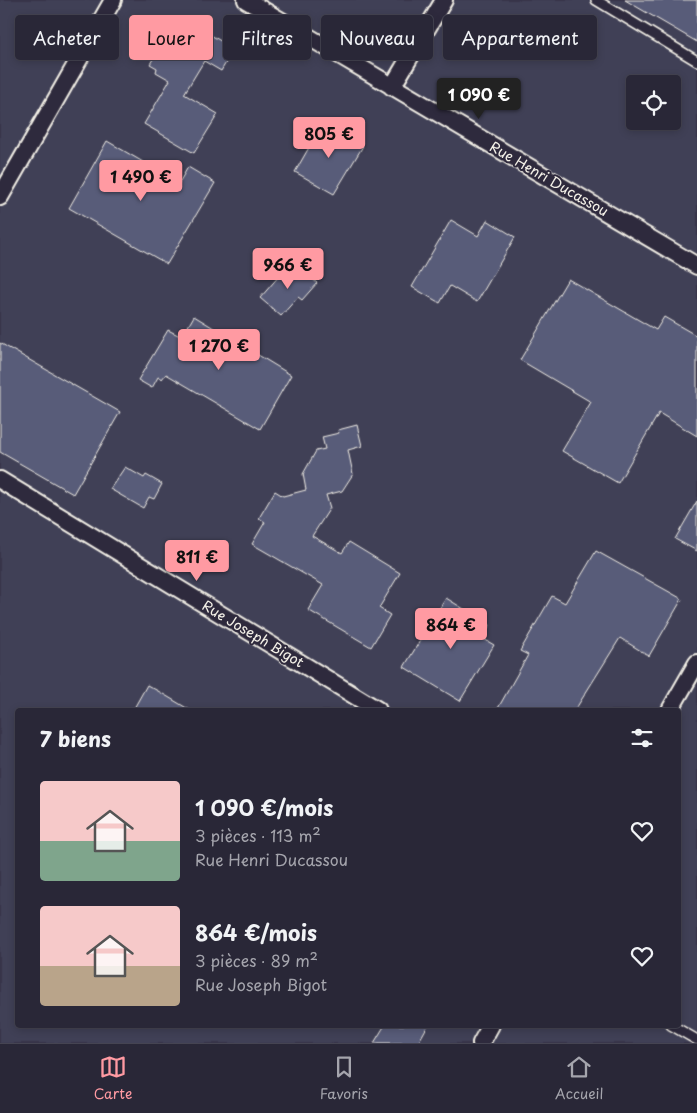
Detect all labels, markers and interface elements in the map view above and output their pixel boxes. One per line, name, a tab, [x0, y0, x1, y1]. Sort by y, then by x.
chip: Acheter	[15, 15, 119, 60]
chip: Louer	[129, 15, 213, 60]
chip: Filtres	[223, 15, 311, 60]
chip: Nouveau	[321, 15, 433, 60]
chip: Appartement	[443, 15, 597, 60]
map controls	[626, 75, 681, 130]
button: locate	[626, 75, 681, 130]
pin: 1 090 €	[433, 78, 525, 120]
text: 1 090 €	[448, 82, 510, 106]
pin: 805 €	[294, 116, 364, 159]
text: 805 €	[304, 121, 354, 145]
street label: Rue Henri Ducassou	[486, 136, 612, 221]
pin: 1 490 €	[95, 160, 187, 202]
text: 1 490 €	[110, 164, 172, 188]
pin: 966 €	[253, 248, 323, 290]
text: 966 €	[264, 252, 312, 276]
pin: 1 270 €	[173, 328, 265, 371]
text: 1 270 €	[189, 333, 249, 357]
pin: 811 €	[162, 540, 232, 582]
text: 811 €	[176, 544, 218, 568]
street label: Rue Joseph Bigot	[198, 595, 308, 672]
pin: 864 €	[416, 608, 486, 650]
text: 864 €	[426, 612, 476, 636]
text: 7 biens	[40, 722, 111, 754]
icon: filters	[628, 724, 656, 752]
text: 1 090 €/mois	[195, 791, 333, 823]
icon: home	[80, 801, 140, 861]
icon: heart	[628, 817, 656, 845]
text: 3 pièces · 113 m²	[195, 823, 321, 847]
text: Rue Henri Ducassou	[195, 847, 348, 871]
text: 864 €/mois	[195, 916, 317, 948]
icon: home	[80, 926, 140, 986]
icon: heart	[628, 942, 656, 970]
text: 3 pièces · 89 m²	[195, 948, 318, 972]
text: Rue Joseph Bigot	[195, 972, 327, 996]
tab: Carte	[94, 1053, 132, 1104]
tab: Favoris	[320, 1053, 368, 1104]
tab: Accueil	[555, 1053, 603, 1104]

